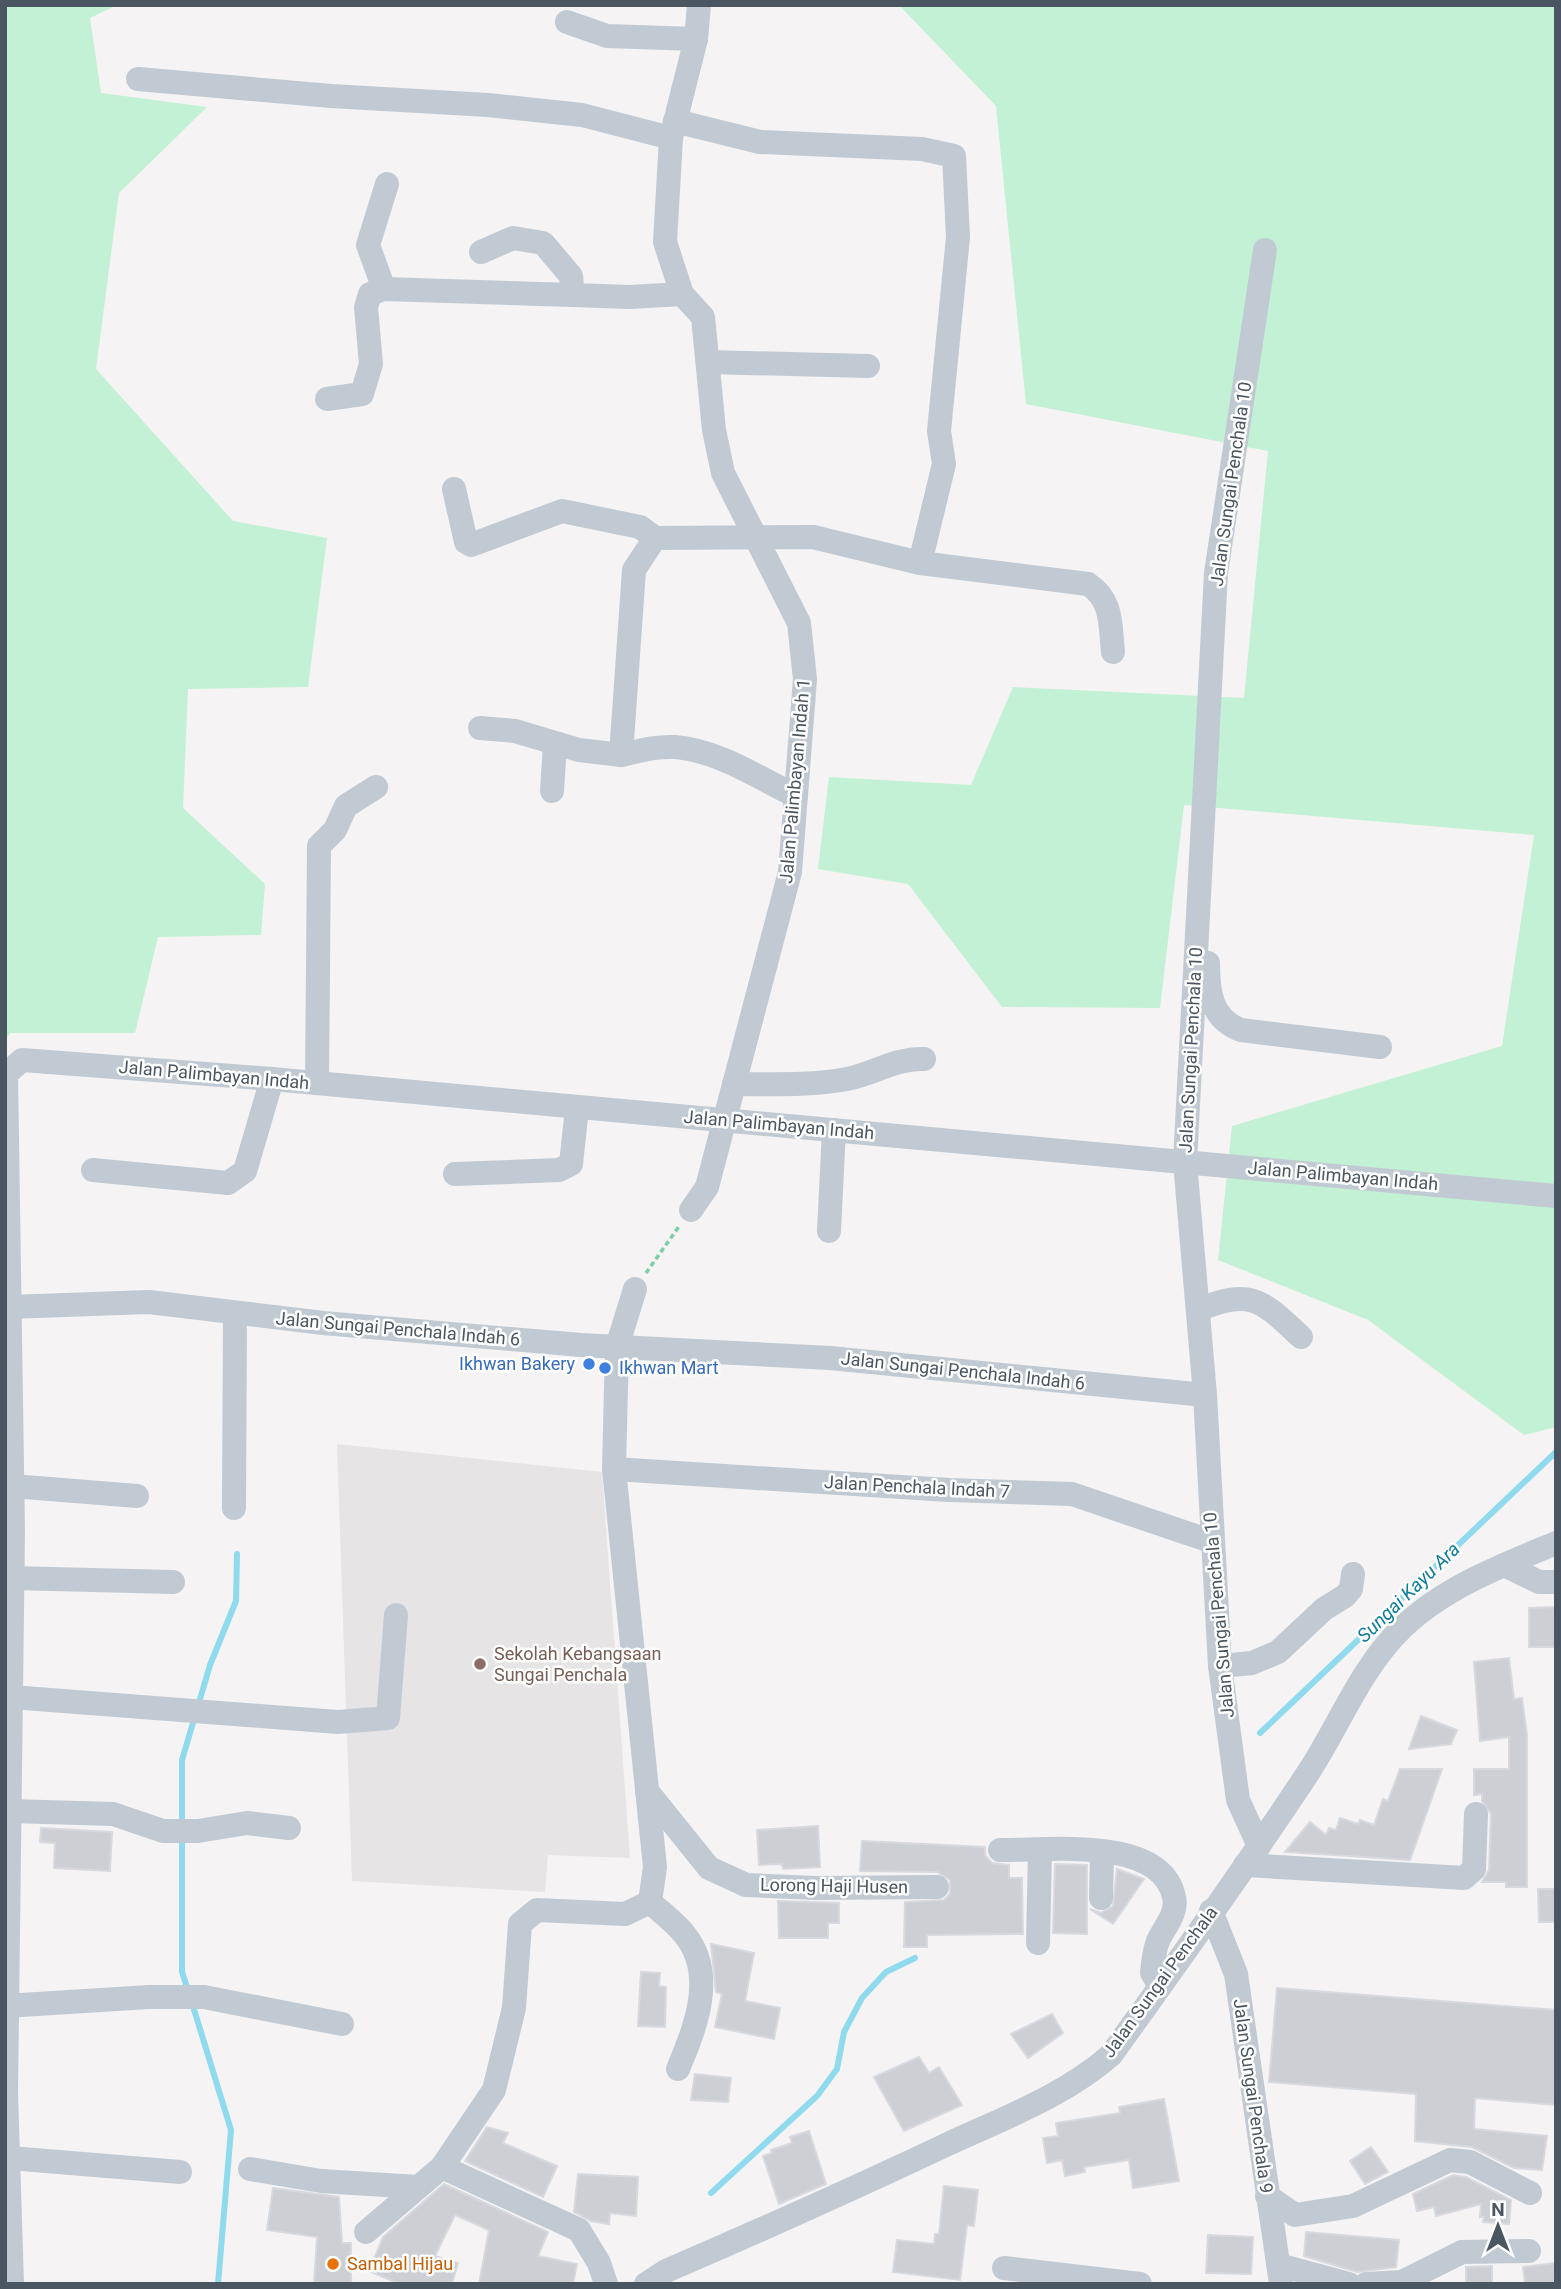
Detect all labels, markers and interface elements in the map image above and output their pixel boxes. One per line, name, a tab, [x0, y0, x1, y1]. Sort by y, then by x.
street label: Jalan Sungai Penchala 10	[1206, 380, 1255, 588]
street label: Jalan Palimbayan Indah 1	[775, 678, 814, 884]
street label: Jalan Sungai Penchala 10	[1175, 946, 1206, 1154]
street label: Jalan Palimbayan Indah	[118, 1056, 310, 1093]
street label: Jalan Palimbayan Indah	[683, 1106, 875, 1143]
street label: Jalan Palimbayan Indah	[1247, 1157, 1439, 1194]
street label: Jalan Sungai Penchala Indah 6	[275, 1307, 521, 1350]
street label: Jalan Sungai Penchala Indah 6	[840, 1347, 1086, 1394]
place label: Ikhwan Bakery	[459, 1353, 575, 1374]
marker: Ikhwan Bakery	[581, 1356, 597, 1372]
place label: Ikhwan Mart	[619, 1357, 719, 1378]
marker: Ikhwan Mart	[597, 1360, 613, 1376]
street label: Jalan Penchala Indah 7	[824, 1471, 1010, 1502]
street label: Jalan Sungai Penchala 10	[1199, 1511, 1238, 1719]
water label: Sungai Kayu Ara	[1352, 1538, 1464, 1647]
place label: Sekolah Kebangsaan Sungai Penchala	[494, 1643, 662, 1685]
marker: Sekolah Kebangsaan Sungai Penchala	[472, 1656, 488, 1672]
street label: Lorong Haji Husen	[760, 1874, 908, 1897]
street label: Jalan Sungai Penchala	[1098, 1902, 1221, 2061]
street label: Jalan Sungai Penchala 9	[1229, 1997, 1278, 2195]
north arrow	[1463, 2191, 1533, 2261]
text: N	[1491, 2198, 1505, 2221]
place label: Sambal Hijau	[347, 2253, 453, 2274]
marker: Sambal Hijau	[325, 2256, 341, 2272]

